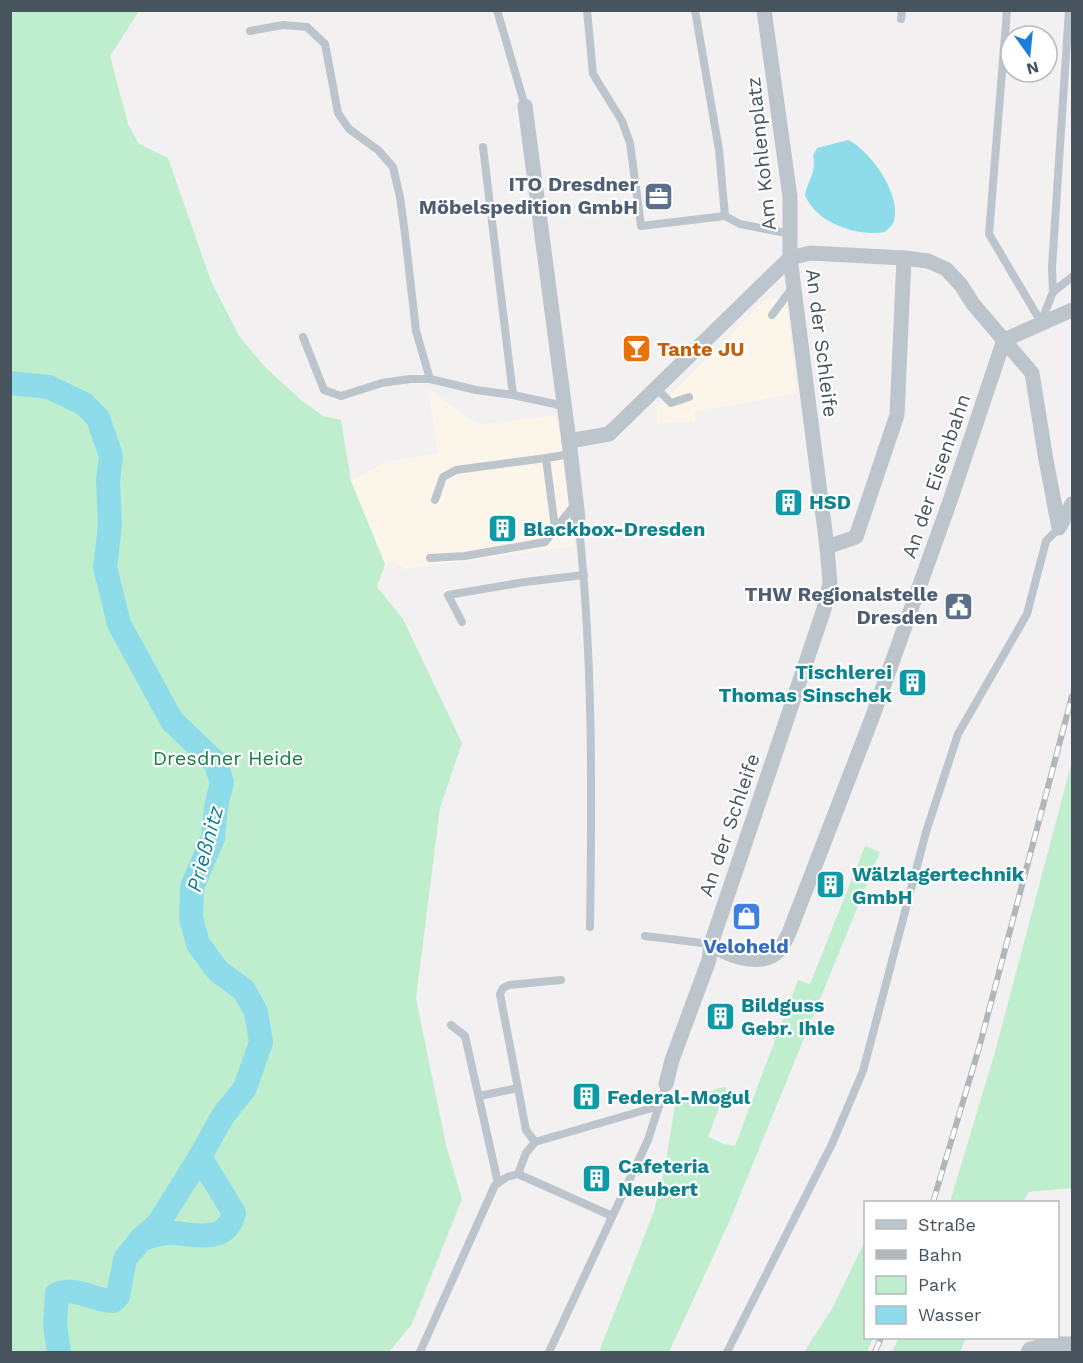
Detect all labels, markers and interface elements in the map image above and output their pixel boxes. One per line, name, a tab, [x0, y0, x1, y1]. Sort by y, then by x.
north arrow	[999, 24, 1059, 84]
text: N	[1025, 57, 1041, 79]
street label: Am Kohlenplatz	[741, 76, 781, 232]
place label: ITO Dresdner Möbelspedition GmbH	[419, 172, 638, 219]
office icon: ITO Dresdner Möbelspedition GmbH	[643, 180, 675, 212]
street label: An der Schleife	[801, 267, 843, 419]
bar icon: Tante JU	[620, 333, 652, 365]
place label: Tante JU	[657, 337, 745, 361]
street label: An der Eisenbahn	[897, 391, 975, 561]
building icon: HSD	[772, 486, 804, 518]
place label: HSD	[809, 490, 851, 514]
building icon: Blackbox-Dresden	[486, 513, 518, 545]
place label: Blackbox-Dresden	[523, 517, 705, 541]
place label: THW Regionalstelle Dresden	[744, 582, 938, 629]
public building icon: THW Regionalstelle Dresden	[943, 590, 975, 622]
place label: Tischlerei Thomas Sinschek	[719, 660, 893, 707]
building icon: Tischlerei Thomas Sinschek	[897, 667, 929, 699]
park label: Dresdner Heide	[153, 746, 303, 770]
street label: An der Schleife	[693, 750, 765, 900]
water label: Prießnitz	[181, 803, 228, 895]
place label: Wälzlagertechnik GmbH	[852, 862, 1025, 909]
building icon: Wälzlagertechnik GmbH	[815, 869, 847, 901]
shop icon: Veloheld	[730, 900, 762, 932]
place label: Veloheld	[703, 934, 789, 958]
place label: Bildguss Gebr. Ihle	[741, 993, 835, 1040]
building icon: Bildguss Gebr. Ihle	[704, 1000, 736, 1032]
building icon: Federal-Mogul	[570, 1081, 602, 1113]
place label: Federal-Mogul	[607, 1085, 751, 1109]
place label: Cafeteria Neubert	[618, 1154, 710, 1201]
building icon: Cafeteria Neubert	[581, 1162, 613, 1194]
legend	[864, 1201, 1059, 1339]
text: Straße	[918, 1214, 976, 1235]
text: Bahn	[918, 1244, 962, 1265]
text: Park	[918, 1274, 957, 1295]
text: Wasser	[918, 1304, 981, 1325]

